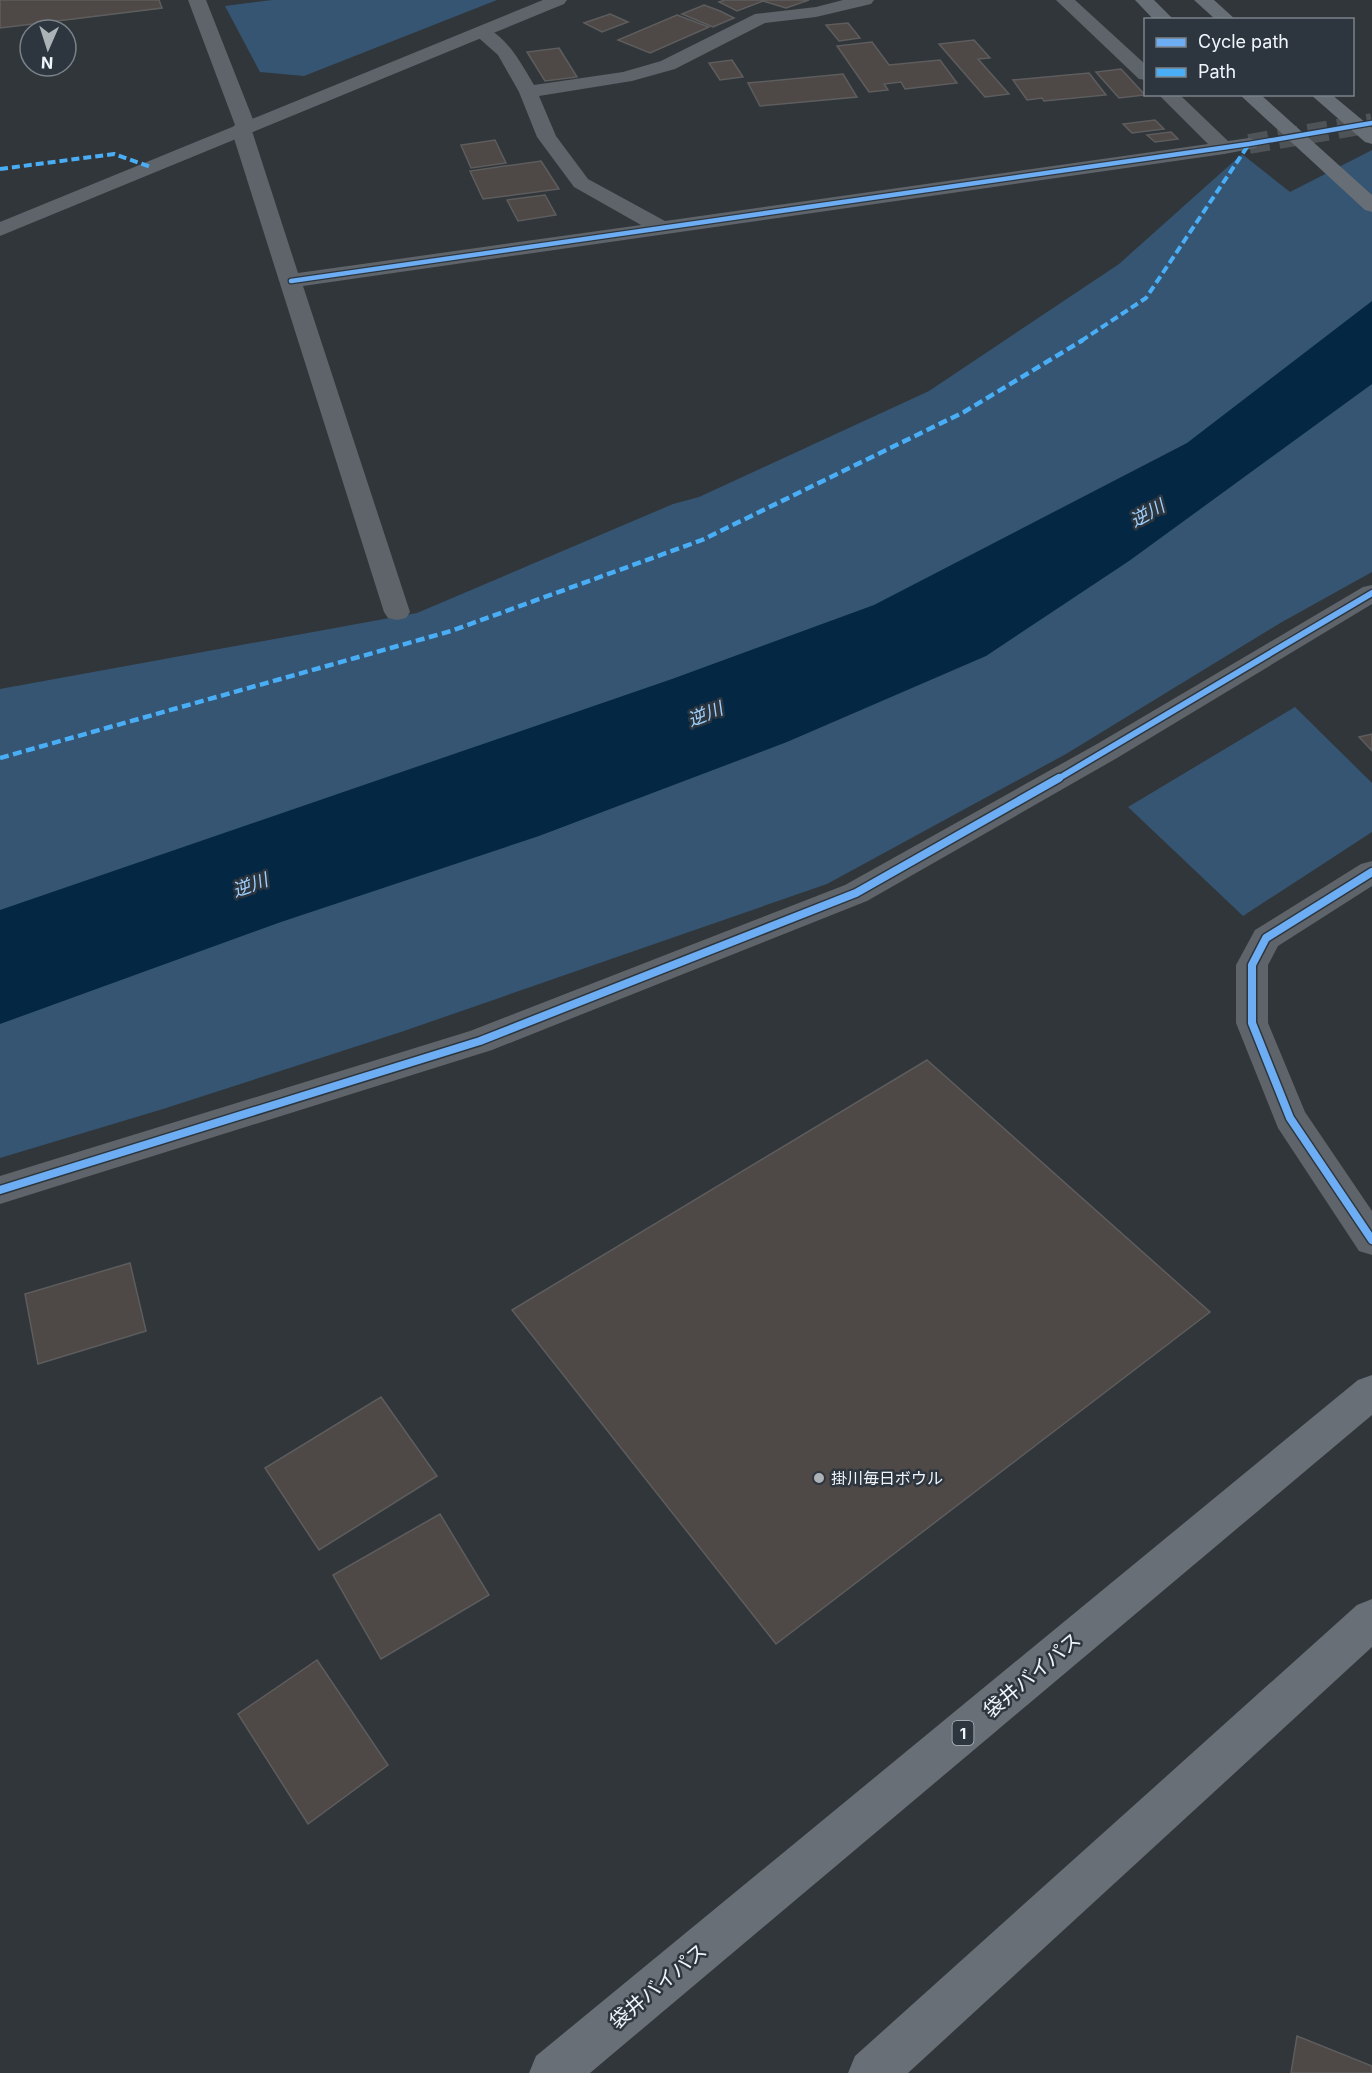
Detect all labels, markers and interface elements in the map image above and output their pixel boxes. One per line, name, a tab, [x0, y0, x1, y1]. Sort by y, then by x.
north arrow	[18, 18, 78, 78]
legend	[1144, 18, 1354, 96]
text: Cycle path	[1198, 31, 1289, 52]
text: N	[41, 53, 54, 73]
text: Path	[1198, 61, 1236, 82]
water label: 逆川	[1126, 494, 1170, 531]
water label: 逆川	[684, 697, 727, 730]
water label: 逆川	[229, 868, 272, 901]
place label: 掛川毎日ボウル	[831, 1468, 943, 1488]
marker: 掛川毎日ボウル	[812, 1471, 826, 1485]
street label: 袋井バイパス	[978, 1627, 1086, 1723]
road number: 1	[952, 1721, 974, 1745]
street label: 袋井バイパス	[604, 1938, 712, 2034]

